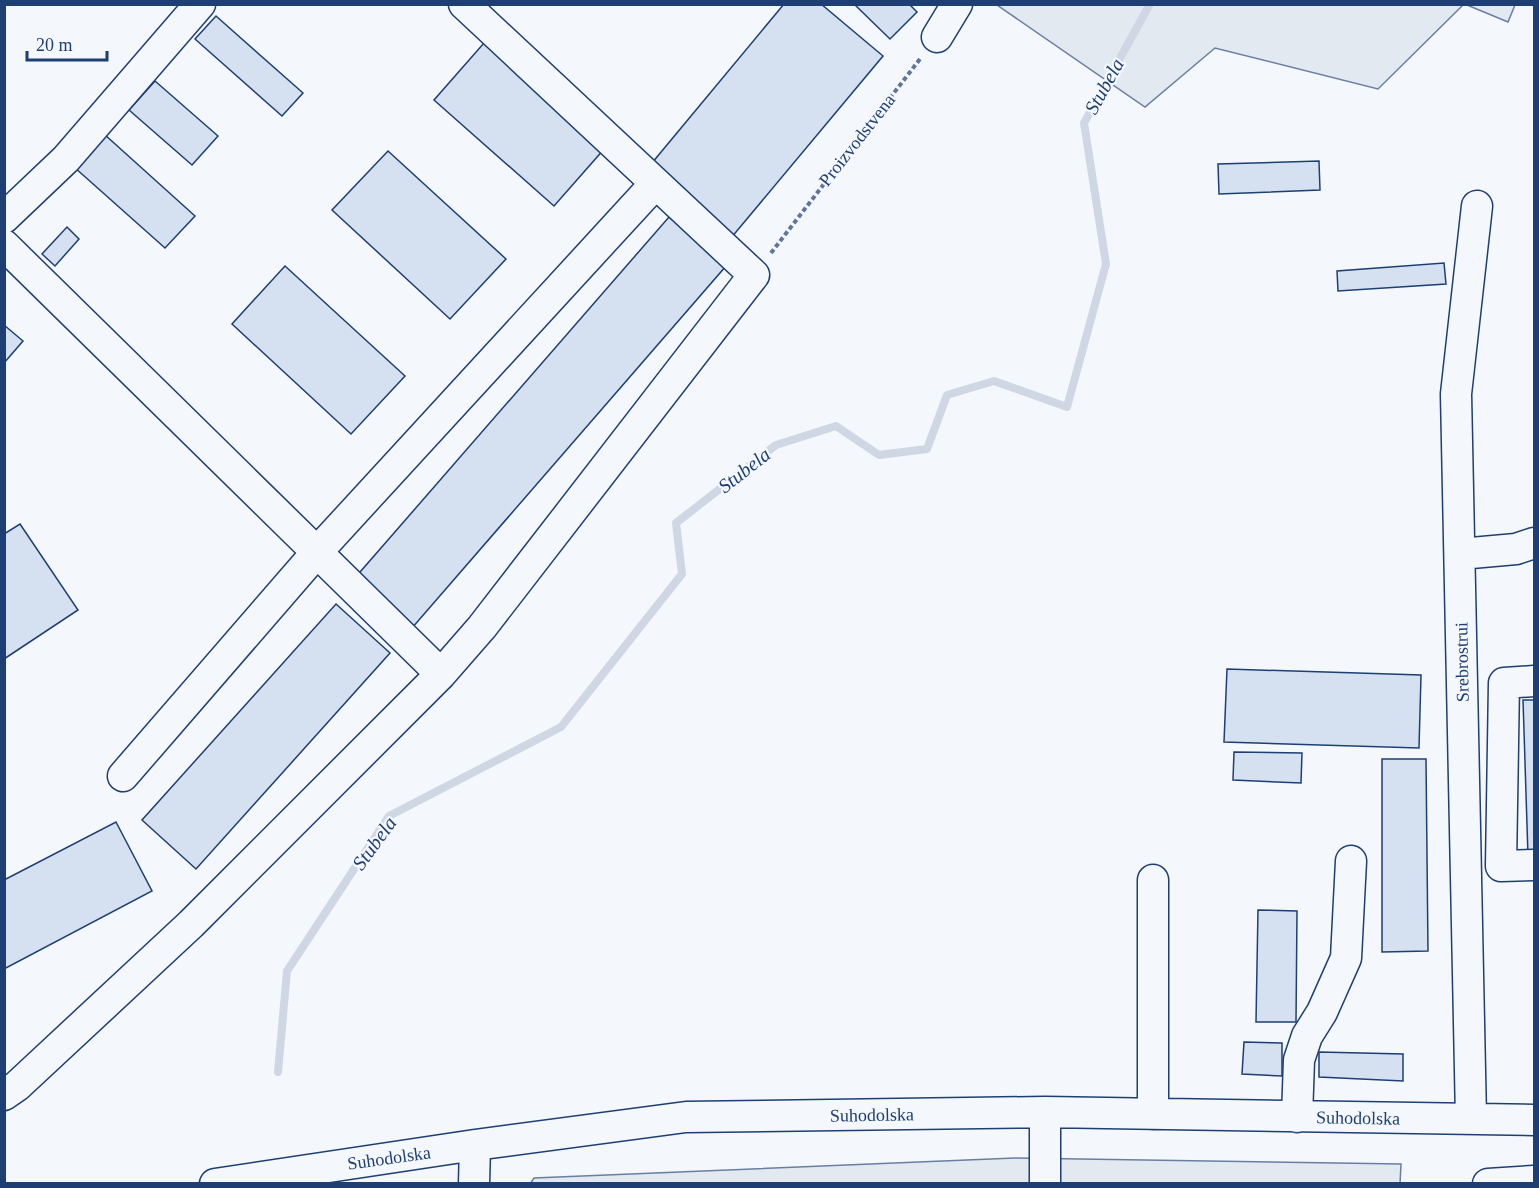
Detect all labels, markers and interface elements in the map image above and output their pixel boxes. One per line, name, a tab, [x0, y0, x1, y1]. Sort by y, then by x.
scale bar	[27, 24, 106, 62]
text: 20 m	[36, 35, 73, 55]
water label: Stubela	[1080, 54, 1128, 118]
street label: Proizvodstvena	[815, 90, 899, 190]
water label: Stubela	[714, 443, 774, 497]
street label: Srebrostrui	[1451, 622, 1473, 702]
water label: Stubela	[347, 812, 401, 874]
street label: Suhodolska	[830, 1104, 914, 1126]
street label: Suhodolska	[1316, 1107, 1400, 1129]
street label: Suhodolska	[346, 1142, 432, 1174]

